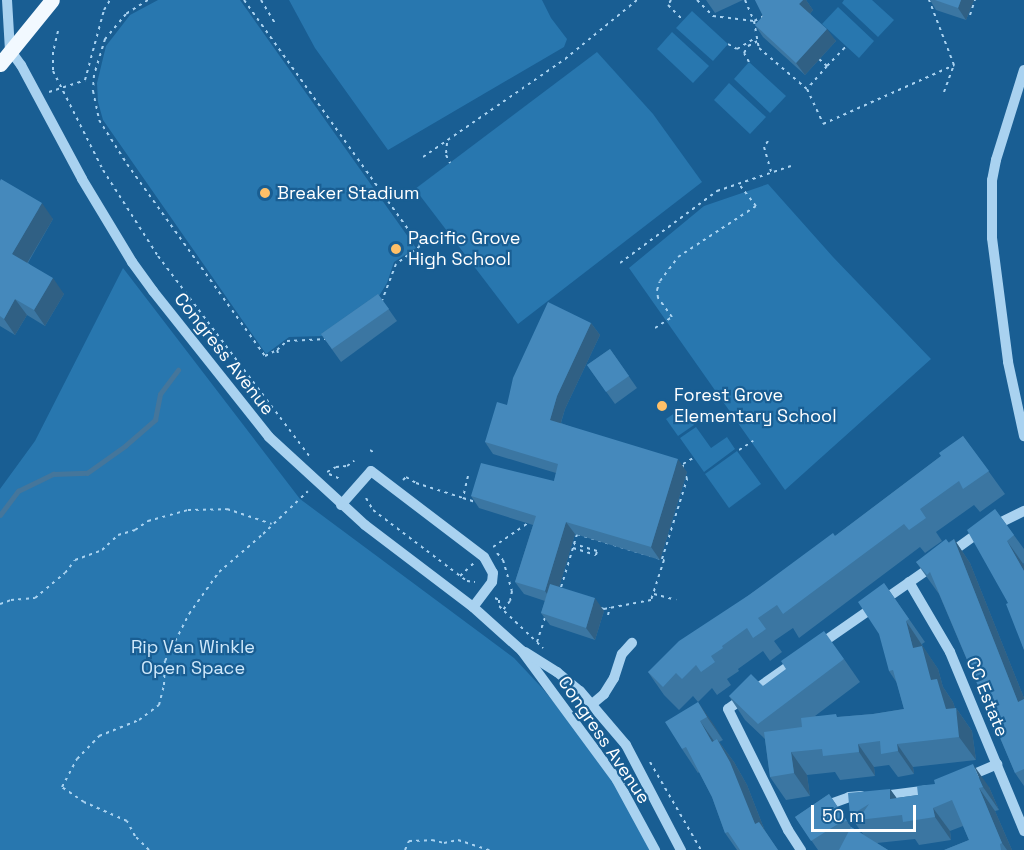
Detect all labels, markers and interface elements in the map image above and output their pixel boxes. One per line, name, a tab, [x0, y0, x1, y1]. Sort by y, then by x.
place label: Breaker Stadium	[277, 182, 420, 204]
marker: Breaker Stadium	[258, 186, 272, 200]
place label: Pacific Grove High School	[408, 228, 520, 270]
marker: Pacific Grove High School	[389, 242, 403, 256]
street label: Congress Avenue	[169, 288, 279, 420]
place label: Forest Grove Elementary School	[674, 385, 837, 428]
marker: Forest Grove Elementary School	[655, 399, 669, 413]
park label: Rip Van Winkle Open Space	[131, 637, 255, 680]
street label: CC Estate	[961, 654, 1013, 740]
street label: Congress Avenue	[553, 672, 655, 808]
scale bar	[814, 793, 919, 831]
text: 50 m	[822, 804, 864, 827]

